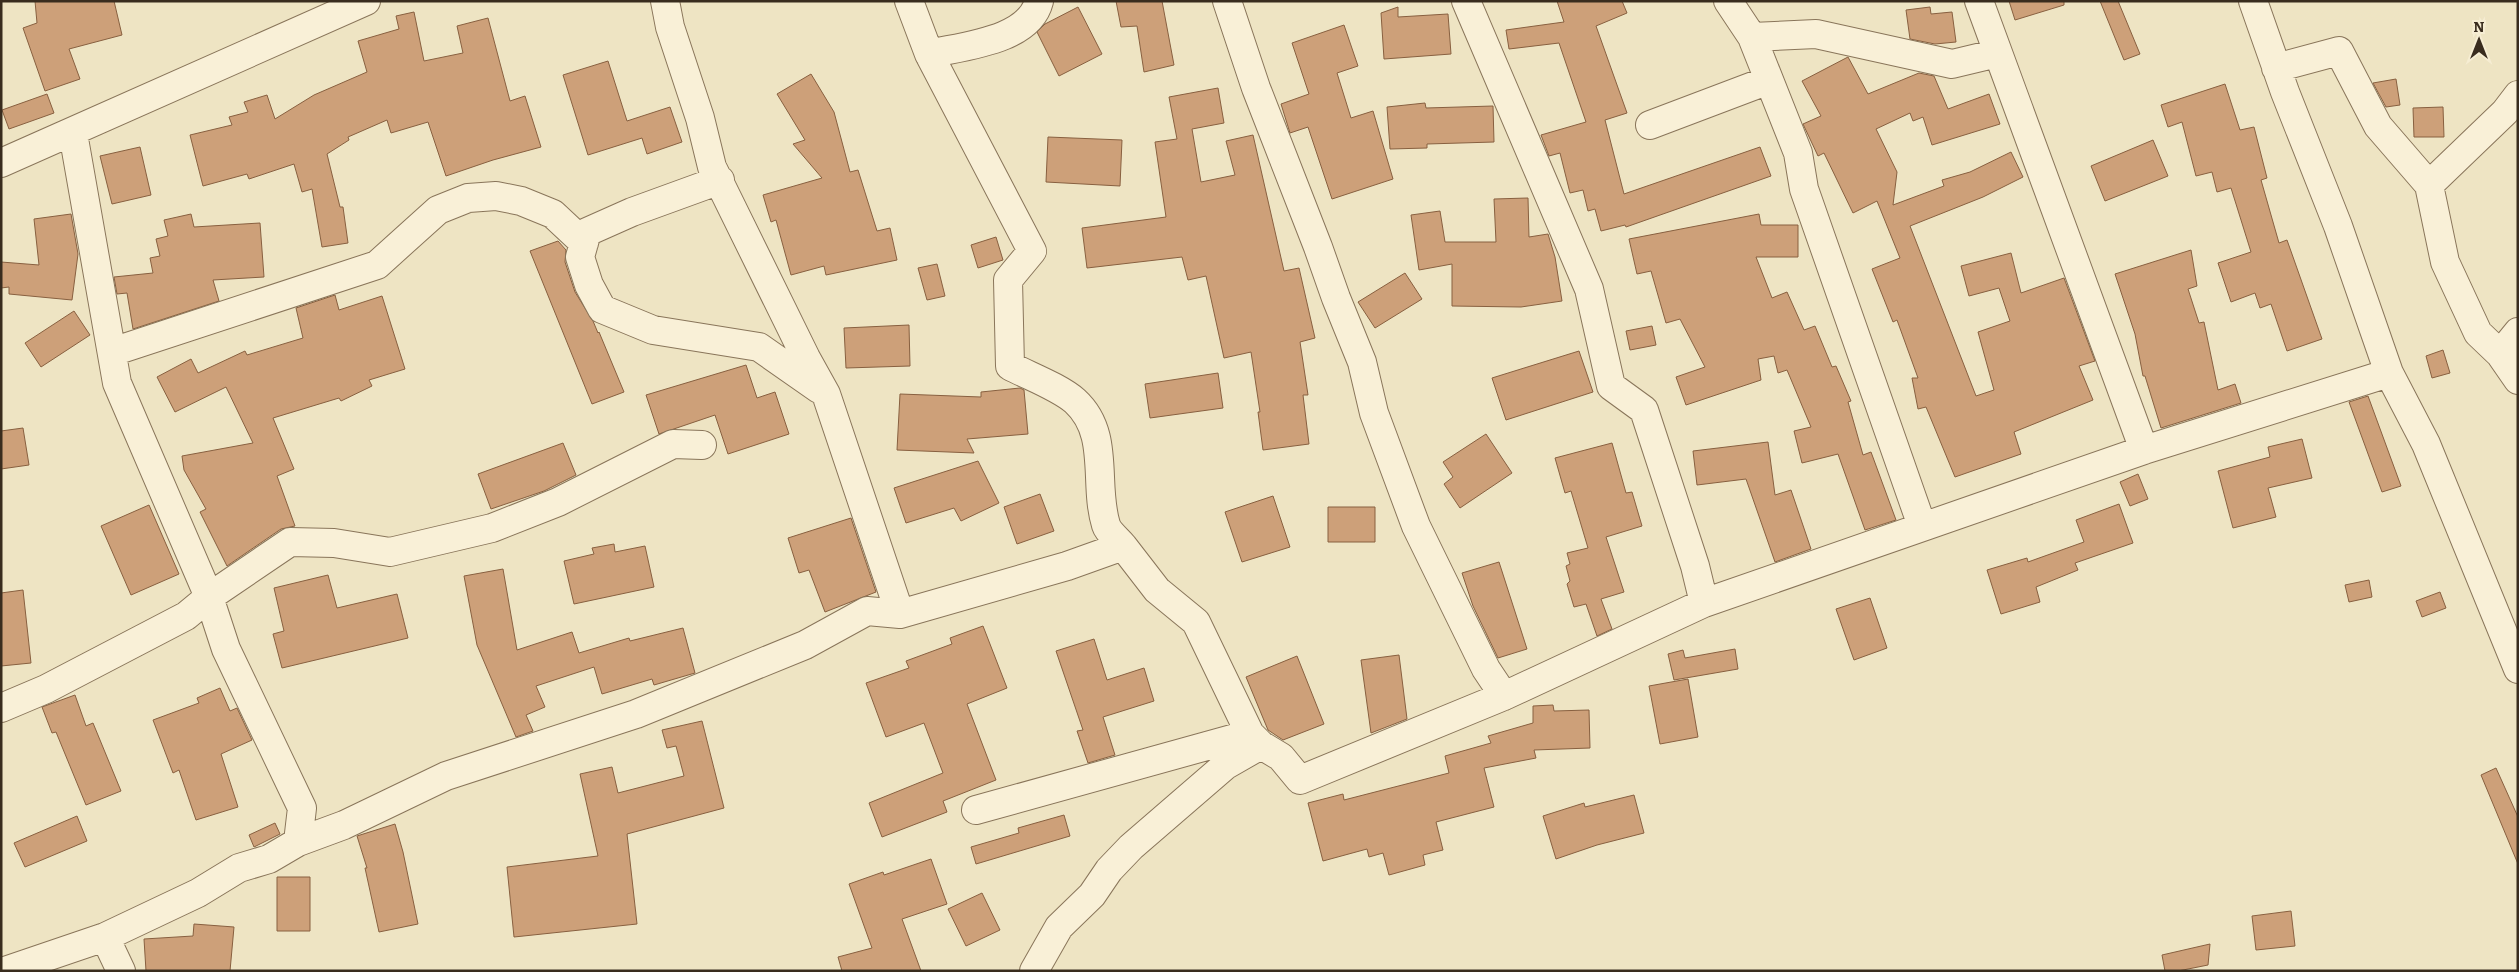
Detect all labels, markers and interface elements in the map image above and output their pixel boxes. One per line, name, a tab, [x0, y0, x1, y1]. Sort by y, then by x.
north arrow	[2454, 15, 2504, 65]
text: N	[2474, 19, 2485, 36]

